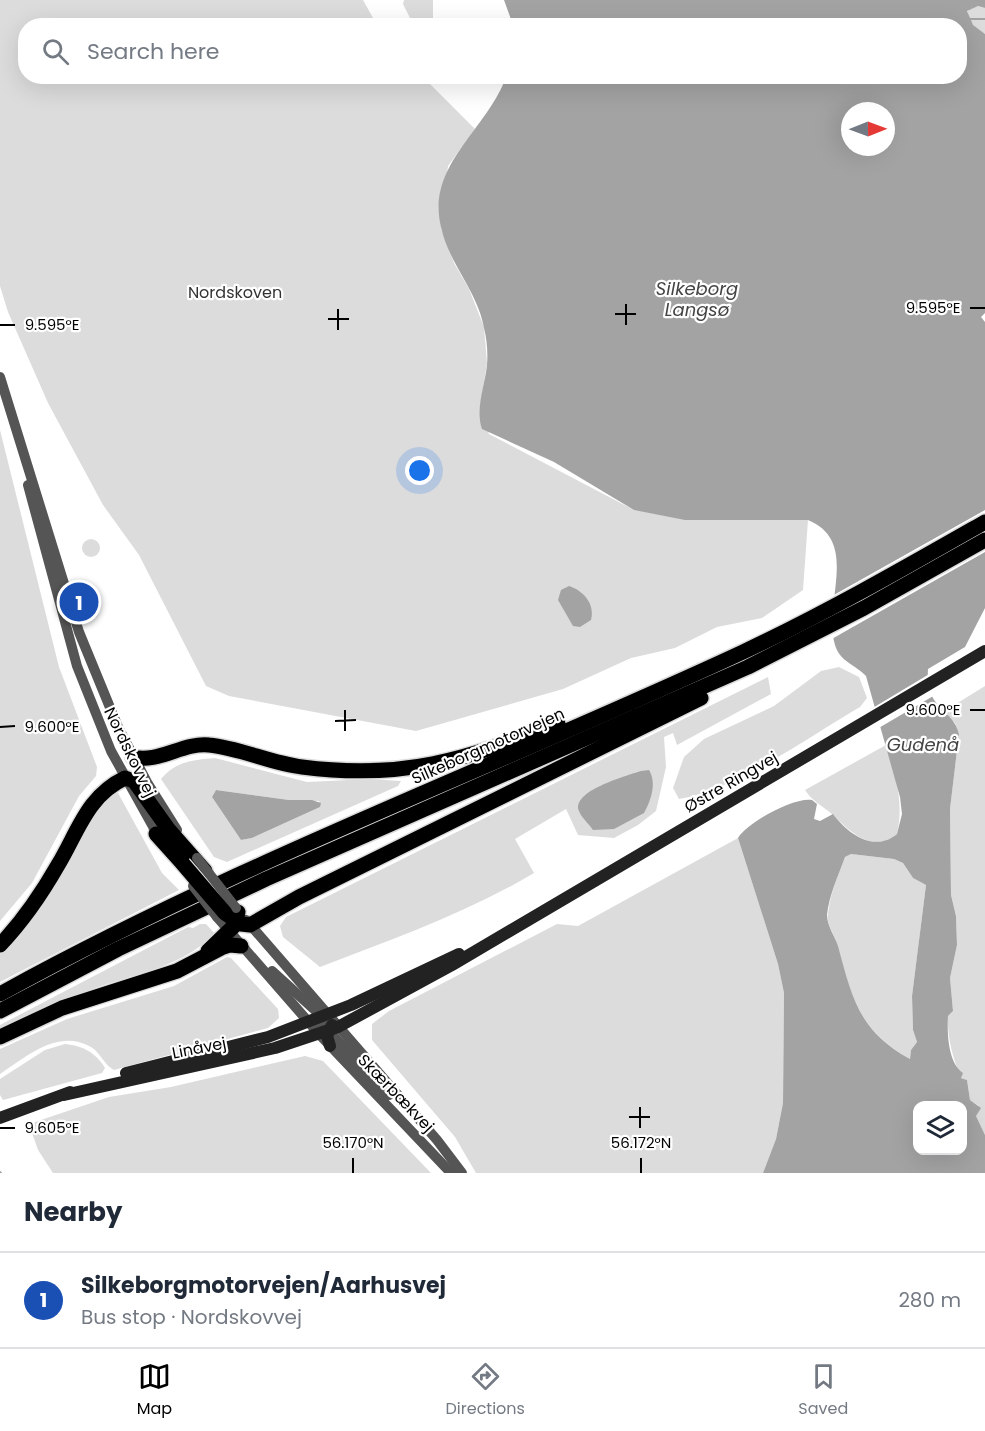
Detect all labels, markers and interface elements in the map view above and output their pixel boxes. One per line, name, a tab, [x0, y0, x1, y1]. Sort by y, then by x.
search box	[18, 18, 967, 84]
icon: search	[39, 35, 72, 68]
text: Search here	[87, 36, 220, 67]
north arrow	[841, 102, 895, 156]
water label: Silkeborg Langsø	[656, 276, 738, 322]
park label: Nordskoven	[188, 281, 282, 304]
text: 9.595°E	[906, 297, 960, 318]
text: 9.595°E	[25, 314, 79, 335]
your location	[405, 456, 434, 485]
pin: 1	[60, 580, 98, 624]
text: 9.600°E	[906, 699, 960, 720]
street label: Silkeborgmotorvejen	[408, 702, 568, 790]
street label: Nordskovvej	[98, 703, 162, 801]
text: 9.600°E	[25, 716, 79, 737]
water label: Gudenå	[887, 732, 959, 757]
street label: Østre Ringvej	[680, 746, 782, 818]
street label: Linåvej	[170, 1031, 228, 1065]
street label: Skærbækvej	[353, 1049, 439, 1137]
map controls	[913, 1101, 967, 1155]
button: layers	[913, 1101, 967, 1155]
text: 9.605°E	[25, 1117, 79, 1138]
text: 56.170°N	[322, 1132, 384, 1153]
text: 56.172°N	[611, 1132, 671, 1153]
text: Nearby	[24, 1194, 122, 1230]
text: Silkeborgmotorvejen/Aarhusvej	[81, 1270, 446, 1301]
text: 1	[40, 1286, 47, 1314]
text: 280 m	[898, 1286, 961, 1314]
text: Bus stop · Nordskovvej	[81, 1303, 302, 1331]
tab: Map	[137, 1360, 172, 1421]
tab: Directions	[446, 1360, 525, 1421]
tab: Saved	[798, 1360, 848, 1421]

